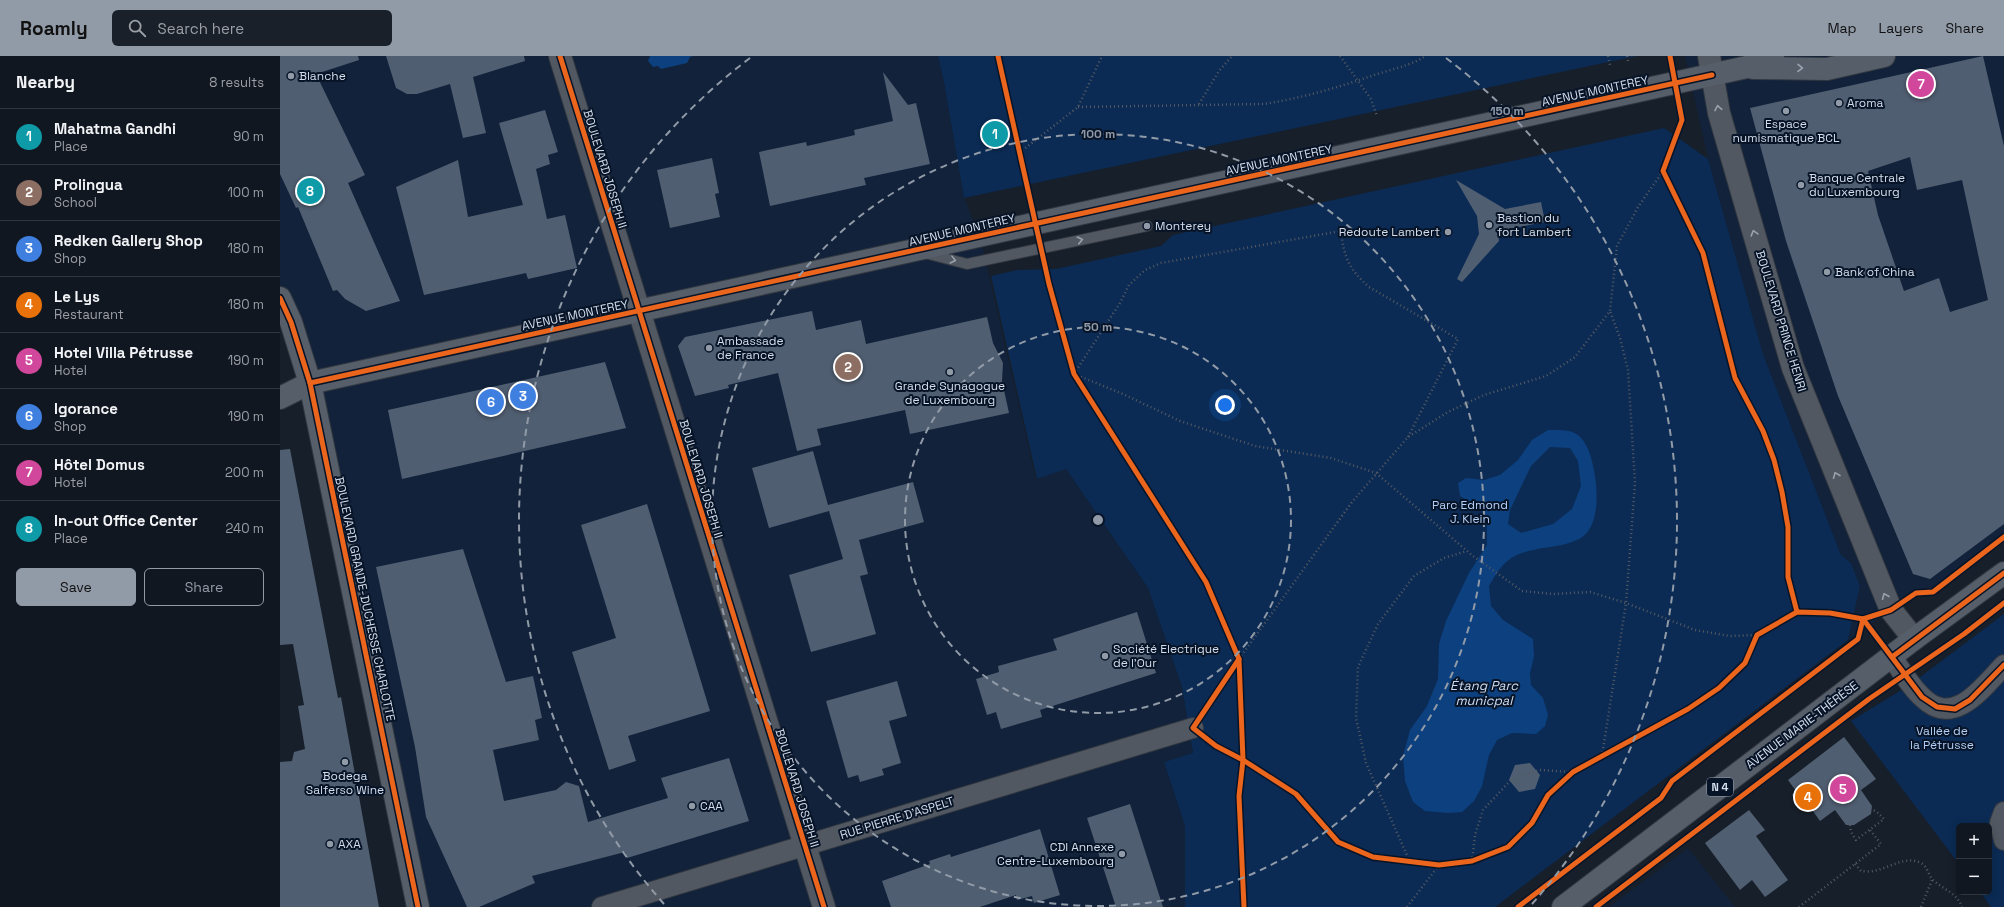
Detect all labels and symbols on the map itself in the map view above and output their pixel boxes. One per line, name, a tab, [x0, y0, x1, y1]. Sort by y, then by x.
one-way arrow	[1797, 64, 1803, 72]
place label: Blanche	[299, 68, 346, 84]
pin: 7	[1908, 69, 1934, 99]
marker: Blanche	[286, 71, 296, 81]
street label: AVENUE MONTEREY	[1540, 72, 1651, 110]
place label: Aroma	[1847, 95, 1884, 111]
marker: Aroma	[1834, 98, 1844, 108]
text: 150 m	[1490, 103, 1524, 119]
one-way arrow	[1715, 105, 1723, 111]
marker: Espace numismatique BCL	[1781, 106, 1791, 116]
street label: BOULEVARD JOSEPH II	[579, 108, 631, 230]
place label: Espace numismatique BCL	[1733, 116, 1840, 146]
pin: 1	[982, 119, 1008, 149]
text: 100 m	[1081, 126, 1115, 142]
street label: AVENUE MONTEREY	[1224, 141, 1335, 179]
place label: Banque Centrale du Luxembourg	[1809, 170, 1905, 200]
pin: 8	[297, 176, 323, 206]
marker: Banque Centrale du Luxembourg	[1796, 180, 1806, 190]
street label: AVENUE MONTEREY	[907, 210, 1017, 250]
place label: Bastion du fort Lambert	[1497, 210, 1571, 240]
place label: Monterey	[1155, 218, 1211, 234]
marker: Bastion du fort Lambert	[1484, 220, 1494, 230]
marker: Monterey	[1142, 221, 1152, 231]
place label: Redoute Lambert	[1339, 224, 1440, 240]
marker: Redoute Lambert	[1443, 227, 1453, 237]
one-way arrow	[1750, 230, 1759, 237]
one-way arrow	[1077, 236, 1083, 244]
street label: BOULEVARD PRINCE HENRI	[1752, 249, 1810, 393]
one-way arrow	[949, 255, 956, 264]
place label: Bank of China	[1835, 264, 1915, 280]
marker: Bank of China	[1822, 267, 1832, 277]
street label: AVENUE MONTEREY	[520, 296, 631, 334]
text: 50 m	[1084, 319, 1112, 335]
place label: Ambassade de France	[717, 333, 784, 363]
marker: Ambassade de France	[704, 343, 714, 353]
pin: 2	[835, 352, 861, 382]
marker: Grande Synagogue de Luxembourg	[945, 367, 955, 377]
place label: Grande Synagogue de Luxembourg	[895, 378, 1005, 408]
pin: 3	[510, 381, 536, 411]
pin: 6	[478, 387, 504, 417]
your location	[1215, 395, 1235, 415]
street label: BOULEVARD JOSEPH II	[675, 418, 727, 540]
one-way arrow	[1833, 472, 1841, 479]
street label: BOULEVARD GRANDE-DUCHESSE CHARLOTTE	[331, 475, 399, 723]
park label: Parc Edmond J. Klein	[1432, 497, 1508, 527]
centre of rings	[1091, 513, 1105, 527]
one-way arrow	[1881, 592, 1889, 599]
place label: Société Electrique de l'Our	[1113, 641, 1219, 671]
marker: Société Electrique de l'Our	[1100, 651, 1110, 661]
water label: Étang Parc municpal	[1450, 677, 1519, 709]
street label: AVENUE MARIE-THÉRÈSE	[1743, 677, 1862, 773]
park label: Vallée de la Pétrusse	[1910, 723, 1974, 753]
street label: BOULEVARD JOSEPH II	[771, 727, 823, 849]
marker: Bodega Salferso Wine	[340, 757, 350, 767]
place label: Bodega Salferso Wine	[306, 768, 384, 798]
pin: 5	[1830, 774, 1856, 804]
road number: N 4	[1707, 778, 1733, 796]
pin: 4	[1795, 782, 1821, 812]
street label: RUE PIERRE D'ASPELT	[838, 793, 956, 843]
place label: CAA	[700, 798, 723, 814]
marker: CAA	[687, 801, 697, 811]
place label: AXA	[338, 836, 361, 852]
marker: AXA	[325, 839, 335, 849]
place label: CDI Annexe Centre-Luxembourg	[997, 839, 1114, 869]
marker: CDI Annexe Centre-Luxembourg	[1117, 849, 1127, 859]

